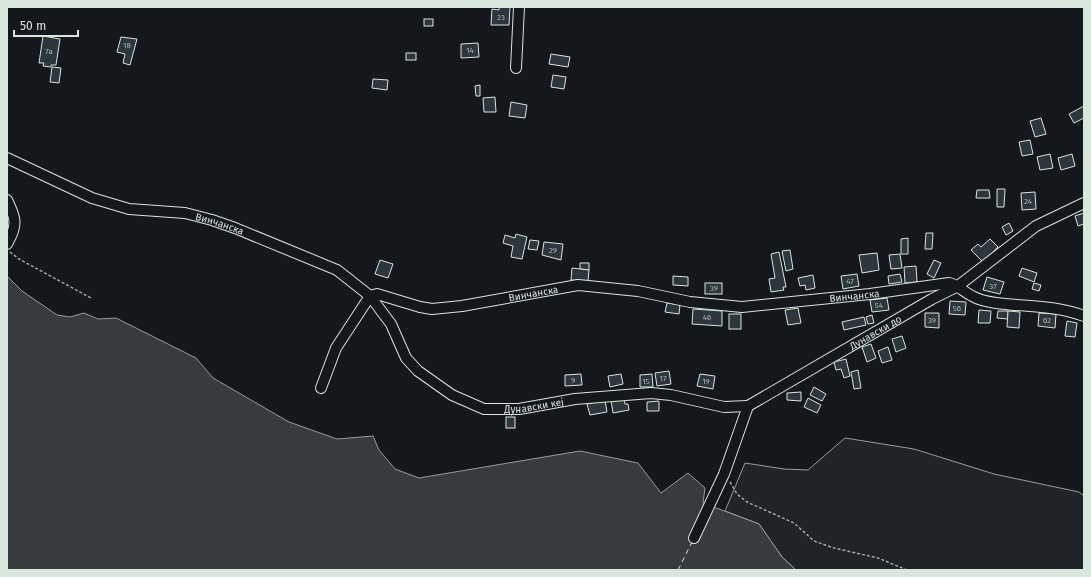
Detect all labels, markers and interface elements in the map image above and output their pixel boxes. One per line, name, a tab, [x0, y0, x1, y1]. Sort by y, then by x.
scale bar	[14, 12, 78, 38]
house number: 23	[497, 13, 505, 22]
text: 50 m	[20, 19, 46, 33]
house number: 18	[123, 41, 132, 50]
house number: 14	[466, 46, 475, 55]
house number: 7a	[45, 47, 53, 56]
house number: 24	[1024, 197, 1033, 206]
street label: Винчанска	[194, 211, 245, 238]
house number: 29	[549, 246, 557, 255]
house number: 47	[846, 277, 854, 286]
house number: 37	[989, 282, 997, 291]
street label: Винчанска	[508, 284, 559, 304]
house number: 39	[710, 284, 718, 293]
street label: Винчанска	[829, 288, 880, 305]
house number: 54	[875, 301, 884, 310]
house number: 56	[953, 304, 961, 313]
house number: 46	[703, 313, 711, 322]
street label: Дунавски до	[847, 313, 904, 353]
house number: 39	[928, 316, 936, 325]
house number: 62	[1043, 316, 1051, 325]
house number: 17	[659, 374, 667, 383]
house number: 9	[571, 376, 575, 385]
house number: 15	[642, 377, 650, 386]
house number: 19	[702, 377, 710, 386]
street label: Дунавски кеј	[503, 395, 565, 416]

